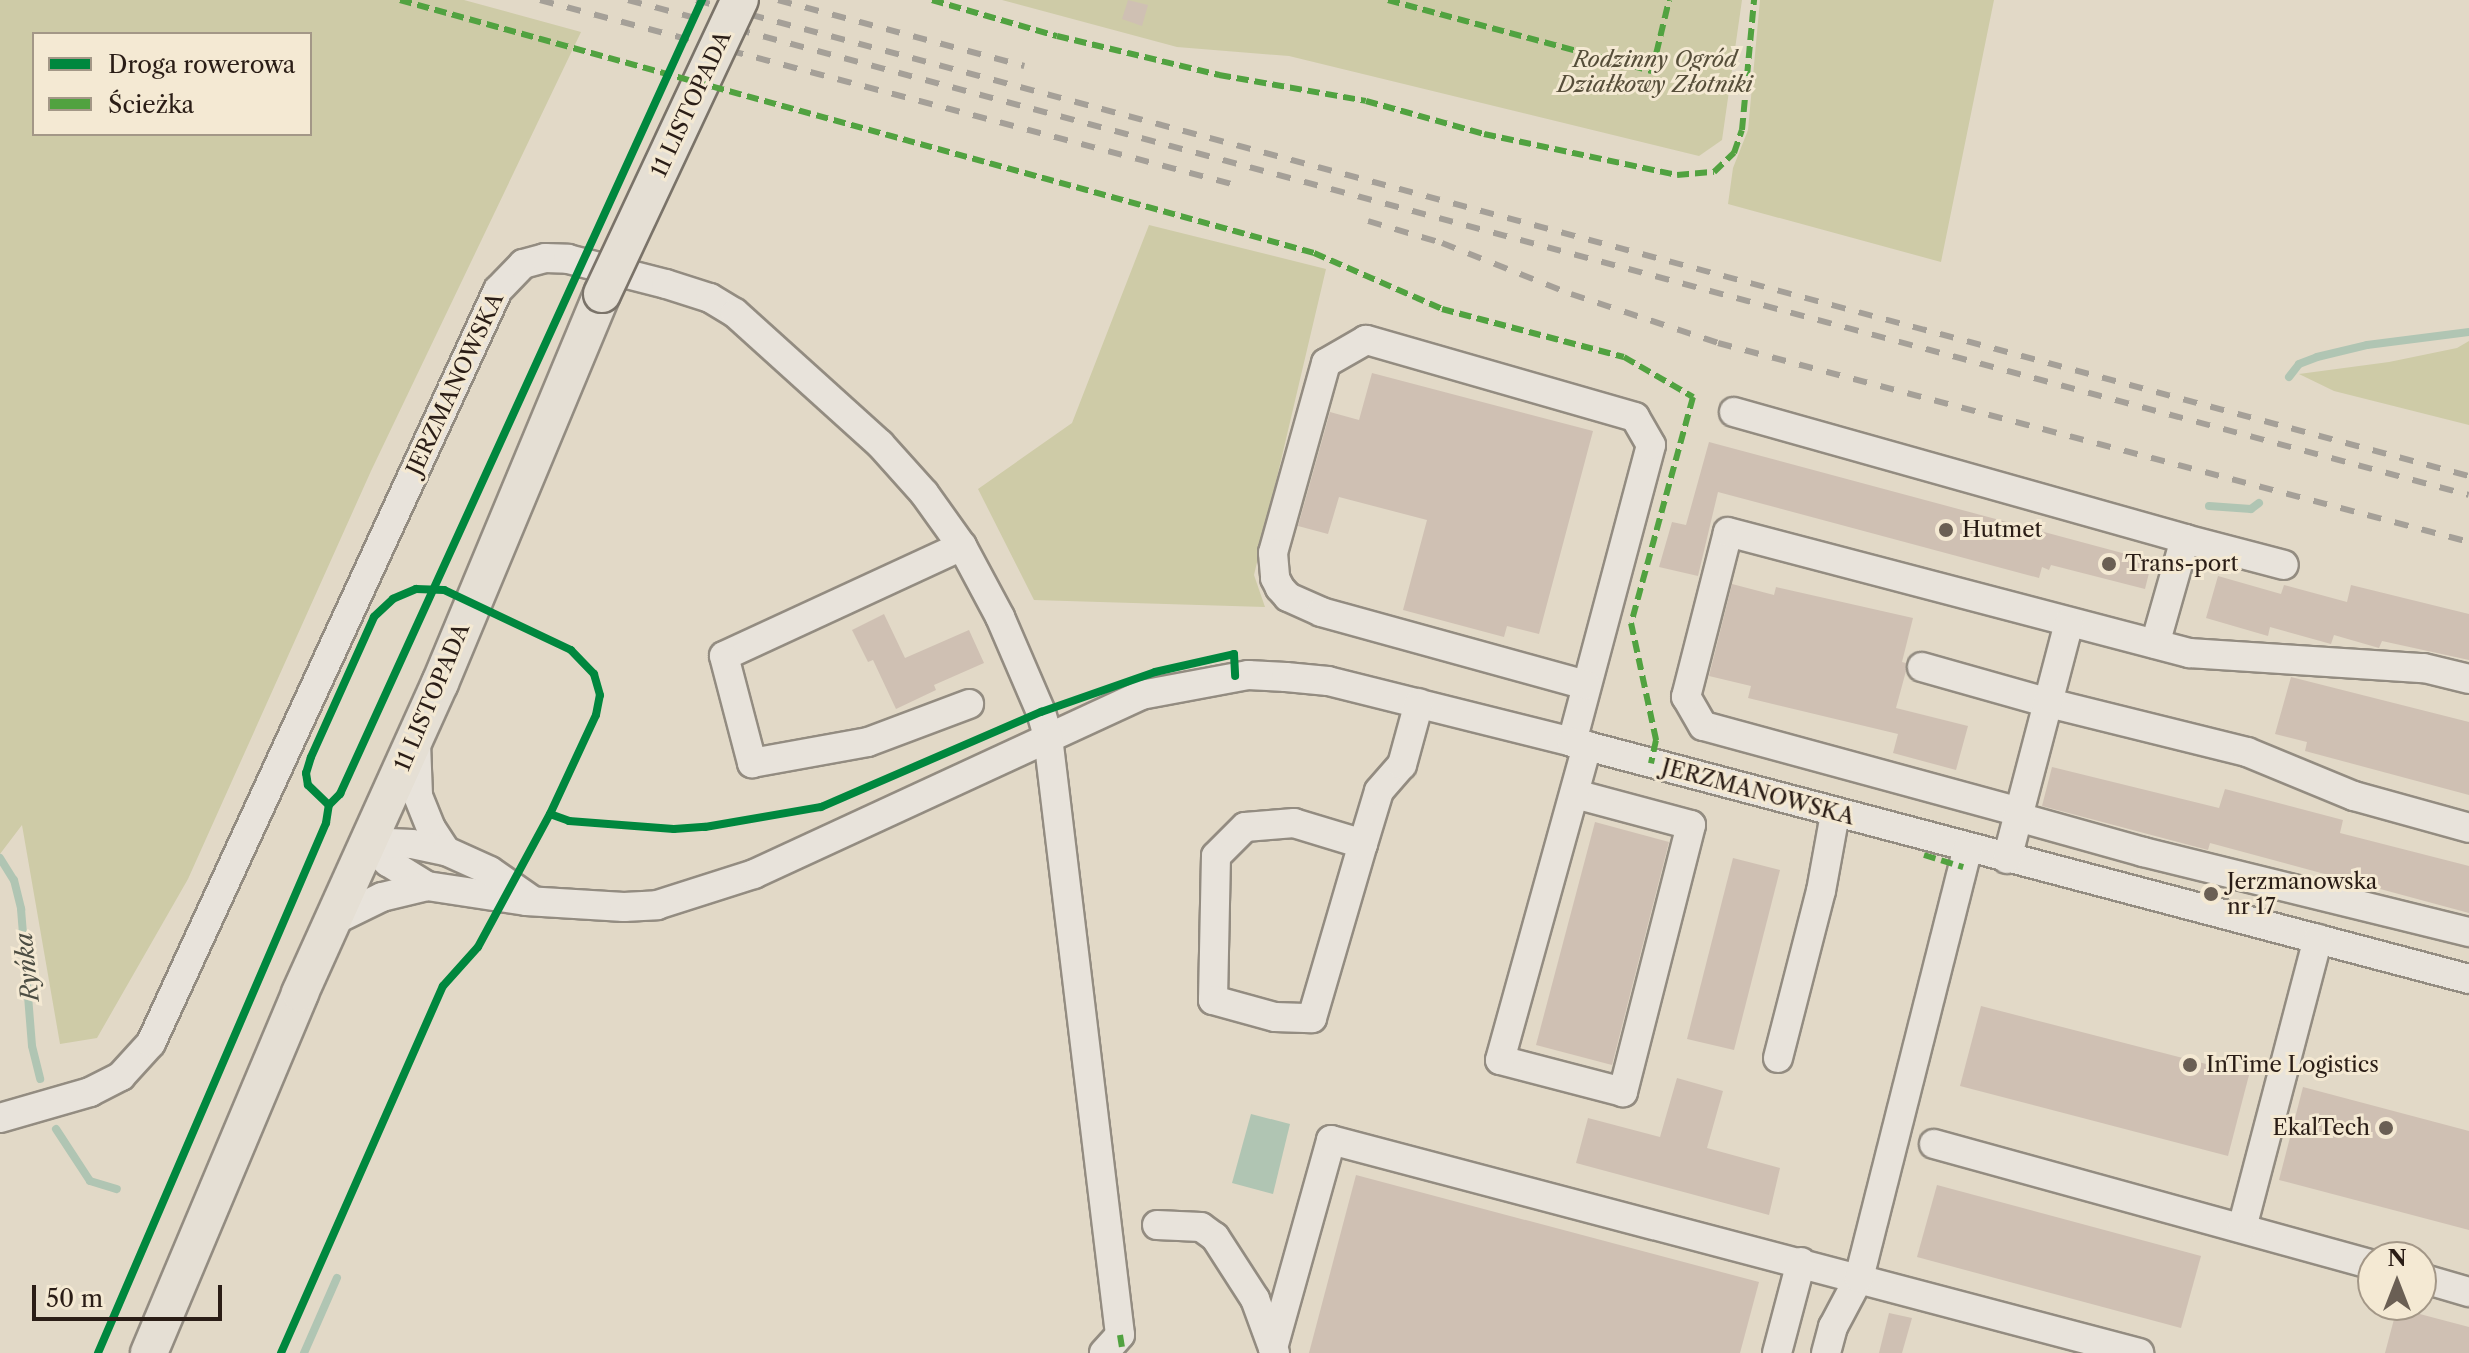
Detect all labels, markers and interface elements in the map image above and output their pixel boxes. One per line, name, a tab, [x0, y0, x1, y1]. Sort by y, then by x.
street label: 11 LISTOPADA	[646, 27, 736, 181]
legend	[32, 32, 312, 136]
park label: Rodzinny Ogród Działkowy Złotniki	[1557, 46, 1753, 98]
text: Droga rowerowa	[108, 50, 296, 79]
text: Ścieżka	[108, 90, 194, 119]
street label: JERZMANOWSKA	[401, 288, 509, 480]
place label: Hutmet	[1962, 517, 2042, 543]
marker: Hutmet	[1937, 521, 1955, 539]
place label: Trans-port	[2125, 551, 2238, 577]
marker: Trans-port	[2100, 555, 2118, 573]
street label: 11 LISTOPADA	[389, 619, 475, 775]
street label: JERZMANOWSKA	[1659, 754, 1857, 830]
place label: Jerzmanowska nr 17	[2227, 868, 2377, 920]
marker: Jerzmanowska nr 17	[2202, 885, 2220, 903]
water label: Ryńka	[9, 931, 45, 1003]
place label: InTime Logistics	[2206, 1052, 2379, 1078]
marker: InTime Logistics	[2181, 1056, 2199, 1074]
place label: EkalTech	[2273, 1115, 2370, 1141]
marker: EkalTech	[2377, 1119, 2395, 1137]
north arrow	[2357, 1241, 2437, 1321]
text: N	[2387, 1245, 2407, 1272]
scale bar	[36, 1269, 226, 1319]
text: 50 m	[46, 1284, 103, 1313]

